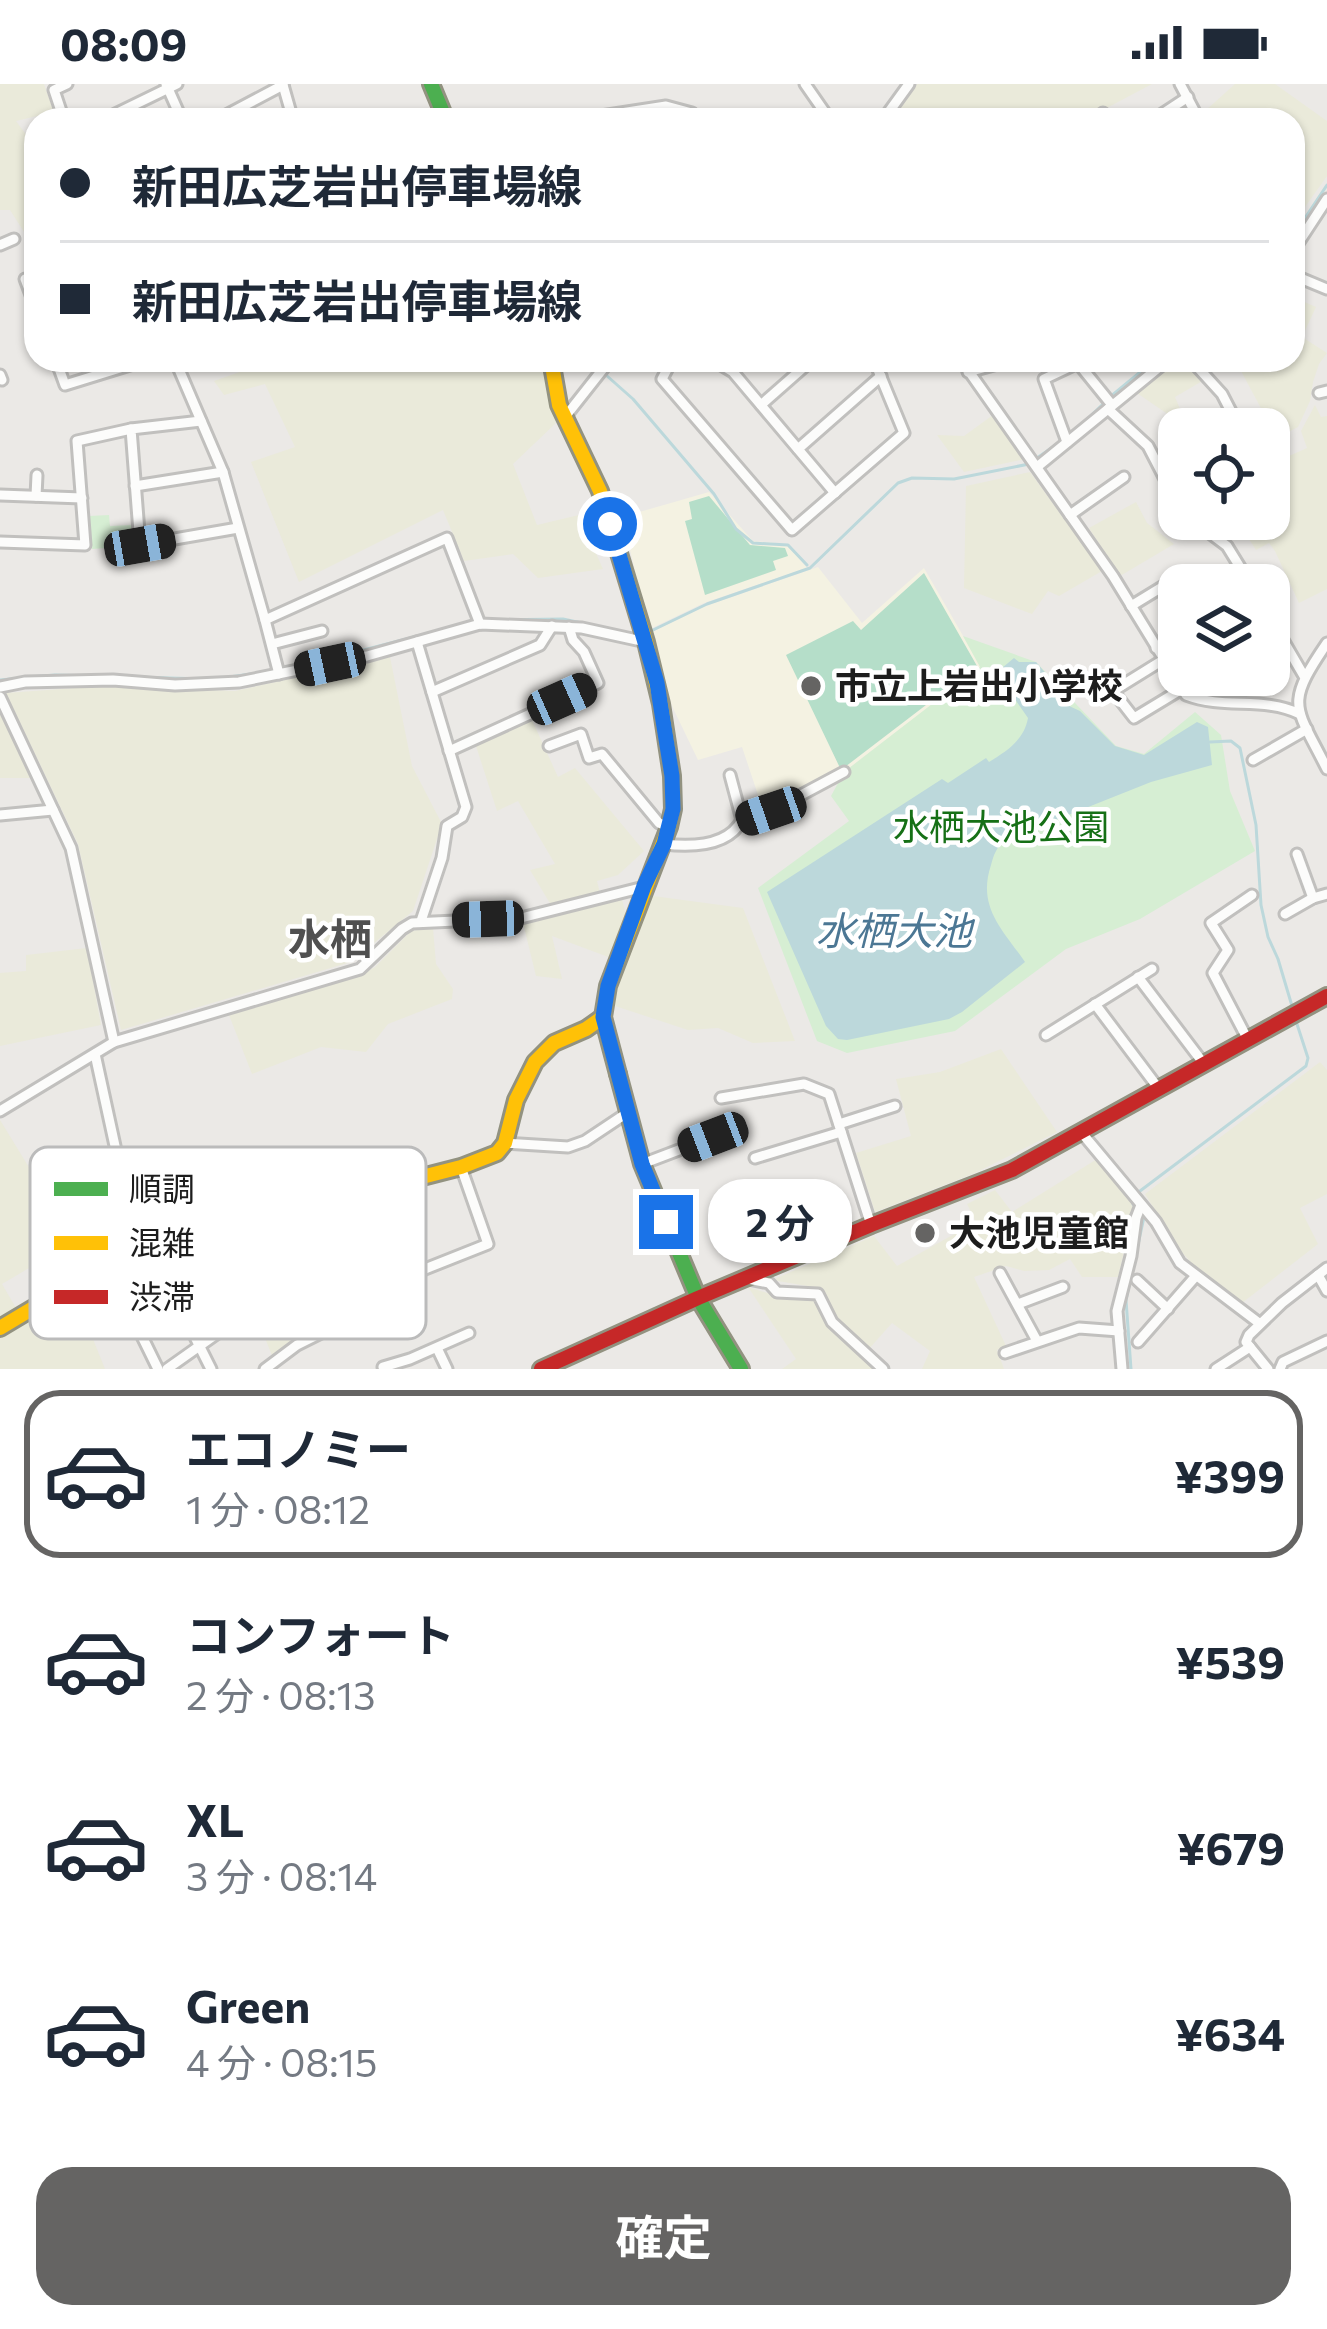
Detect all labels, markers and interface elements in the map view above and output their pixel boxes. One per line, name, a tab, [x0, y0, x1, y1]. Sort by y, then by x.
text: 08:09	[60, 15, 187, 70]
text: 新田広芝岩出停車場線	[132, 157, 582, 212]
text: 新田広芝岩出停車場線	[132, 272, 582, 327]
map controls	[1158, 408, 1290, 696]
button: locate	[1158, 408, 1290, 540]
route start	[583, 497, 637, 551]
car	[101, 521, 179, 569]
button: layers	[1158, 564, 1290, 696]
car	[291, 639, 369, 689]
place label: 市立上岩出小学校	[835, 662, 1123, 706]
car	[522, 668, 602, 730]
marker: 市立上岩出小学校	[798, 673, 824, 699]
car	[731, 782, 811, 840]
park label: 水栖大池公園	[893, 803, 1109, 847]
car	[451, 900, 525, 938]
water label: 水栖大池	[816, 905, 976, 953]
district label: 水栖	[288, 911, 372, 963]
car	[673, 1107, 753, 1167]
legend	[30, 1147, 426, 1339]
text: 順調	[129, 1167, 195, 1208]
callout: 2 分	[708, 1180, 852, 1264]
route end	[639, 1195, 693, 1249]
text: 2 分	[746, 1197, 814, 1245]
place label: 大池児童館	[949, 1209, 1129, 1253]
marker: 大池児童館	[912, 1220, 938, 1246]
text: 混雑	[129, 1221, 195, 1262]
text: 渋滞	[129, 1275, 195, 1316]
icon: car	[42, 1420, 150, 1528]
text: エコノミー	[186, 1420, 411, 1475]
text: ¥399	[1174, 1447, 1285, 1502]
text: 1 分 · 08:12	[186, 1484, 370, 1532]
icon: car	[42, 1606, 150, 1714]
text: コンフォート	[186, 1606, 455, 1661]
text: ¥539	[1176, 1633, 1285, 1688]
text: 2 分 · 08:13	[186, 1670, 375, 1718]
text: XL	[186, 1791, 244, 1846]
icon: car	[42, 1792, 150, 1900]
text: ¥679	[1177, 1819, 1285, 1874]
text: 3 分 · 08:14	[186, 1851, 377, 1899]
text: Green	[186, 1977, 310, 2032]
icon: car	[42, 1978, 150, 2086]
text: ¥634	[1175, 2005, 1285, 2060]
text: 4 分 · 08:15	[186, 2037, 377, 2085]
button: 確定	[36, 2167, 1291, 2305]

